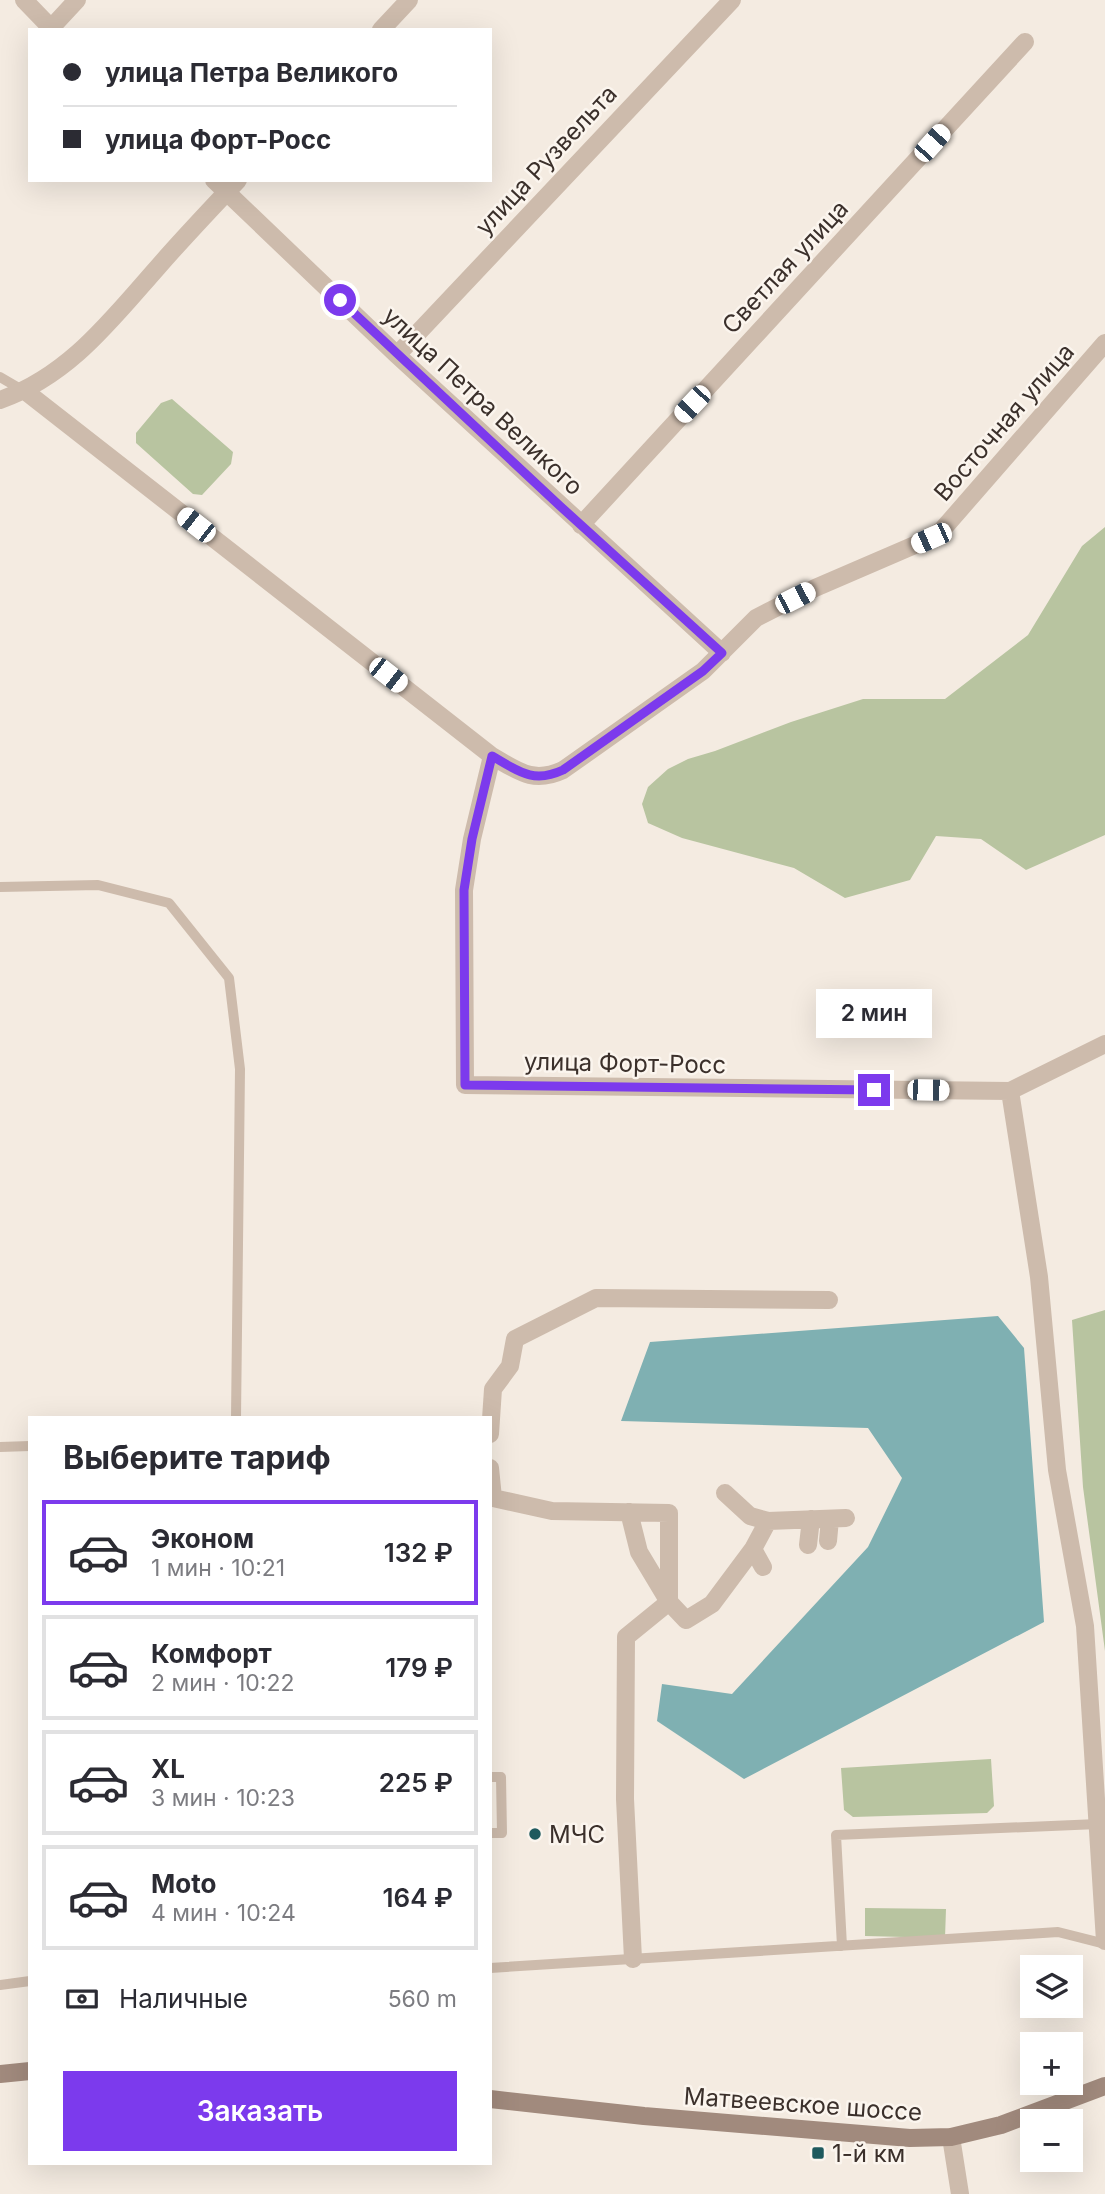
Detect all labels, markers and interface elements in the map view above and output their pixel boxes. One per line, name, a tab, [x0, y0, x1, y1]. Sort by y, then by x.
text: улица Петра Великого	[105, 57, 398, 88]
street label: улица Рузвельта	[469, 79, 623, 241]
car	[911, 120, 954, 166]
text: улица Форт-Росс	[105, 124, 331, 155]
street label: Светлая улица	[716, 194, 854, 340]
route start	[324, 284, 356, 316]
street label: улица Петра Великого	[377, 301, 589, 501]
street label: Восточная улица	[928, 337, 1080, 507]
car	[670, 381, 715, 427]
car	[173, 504, 220, 546]
car	[908, 520, 955, 556]
car	[772, 579, 819, 617]
car	[365, 654, 412, 696]
callout: 2 мин	[816, 988, 932, 1038]
text: 2 мин	[841, 999, 907, 1027]
street label: улица Форт-Росс	[524, 1047, 726, 1079]
route end	[858, 1074, 890, 1106]
car	[907, 1079, 950, 1101]
text: Выберите тариф	[63, 1438, 331, 1477]
icon: car	[67, 1521, 130, 1584]
text: Эконом	[151, 1523, 254, 1554]
text: 132 ₽	[384, 1537, 453, 1568]
text: 1 мин · 10:21	[151, 1554, 285, 1582]
icon: car	[67, 1636, 130, 1699]
text: Комфорт	[151, 1638, 272, 1669]
text: 179 ₽	[385, 1652, 453, 1683]
text: 2 мин · 10:22	[151, 1669, 295, 1697]
icon: car	[67, 1751, 130, 1814]
text: XL	[151, 1753, 185, 1784]
text: 225 ₽	[379, 1767, 453, 1798]
text: 3 мин · 10:23	[151, 1784, 295, 1812]
place label: МЧС	[549, 1820, 605, 1849]
marker: МЧС	[527, 1826, 543, 1842]
icon: car	[67, 1866, 130, 1929]
text: Moto	[151, 1868, 216, 1899]
text: 164 ₽	[383, 1882, 453, 1913]
text: 4 мин · 10:24	[151, 1899, 296, 1927]
map controls	[1020, 1955, 1083, 2172]
button: layers	[1020, 1955, 1083, 2018]
icon: cash	[63, 1980, 101, 2018]
text: Наличные	[119, 1983, 248, 2014]
text: 560 m	[388, 1985, 457, 2013]
button: +	[1020, 2032, 1083, 2095]
button: Заказать	[63, 2071, 457, 2151]
street label: Матвеевское шоссе	[683, 2081, 923, 2127]
button: −	[1020, 2109, 1083, 2172]
place label: 1-й км	[832, 2139, 905, 2168]
marker: 1-й км	[810, 2145, 826, 2161]

